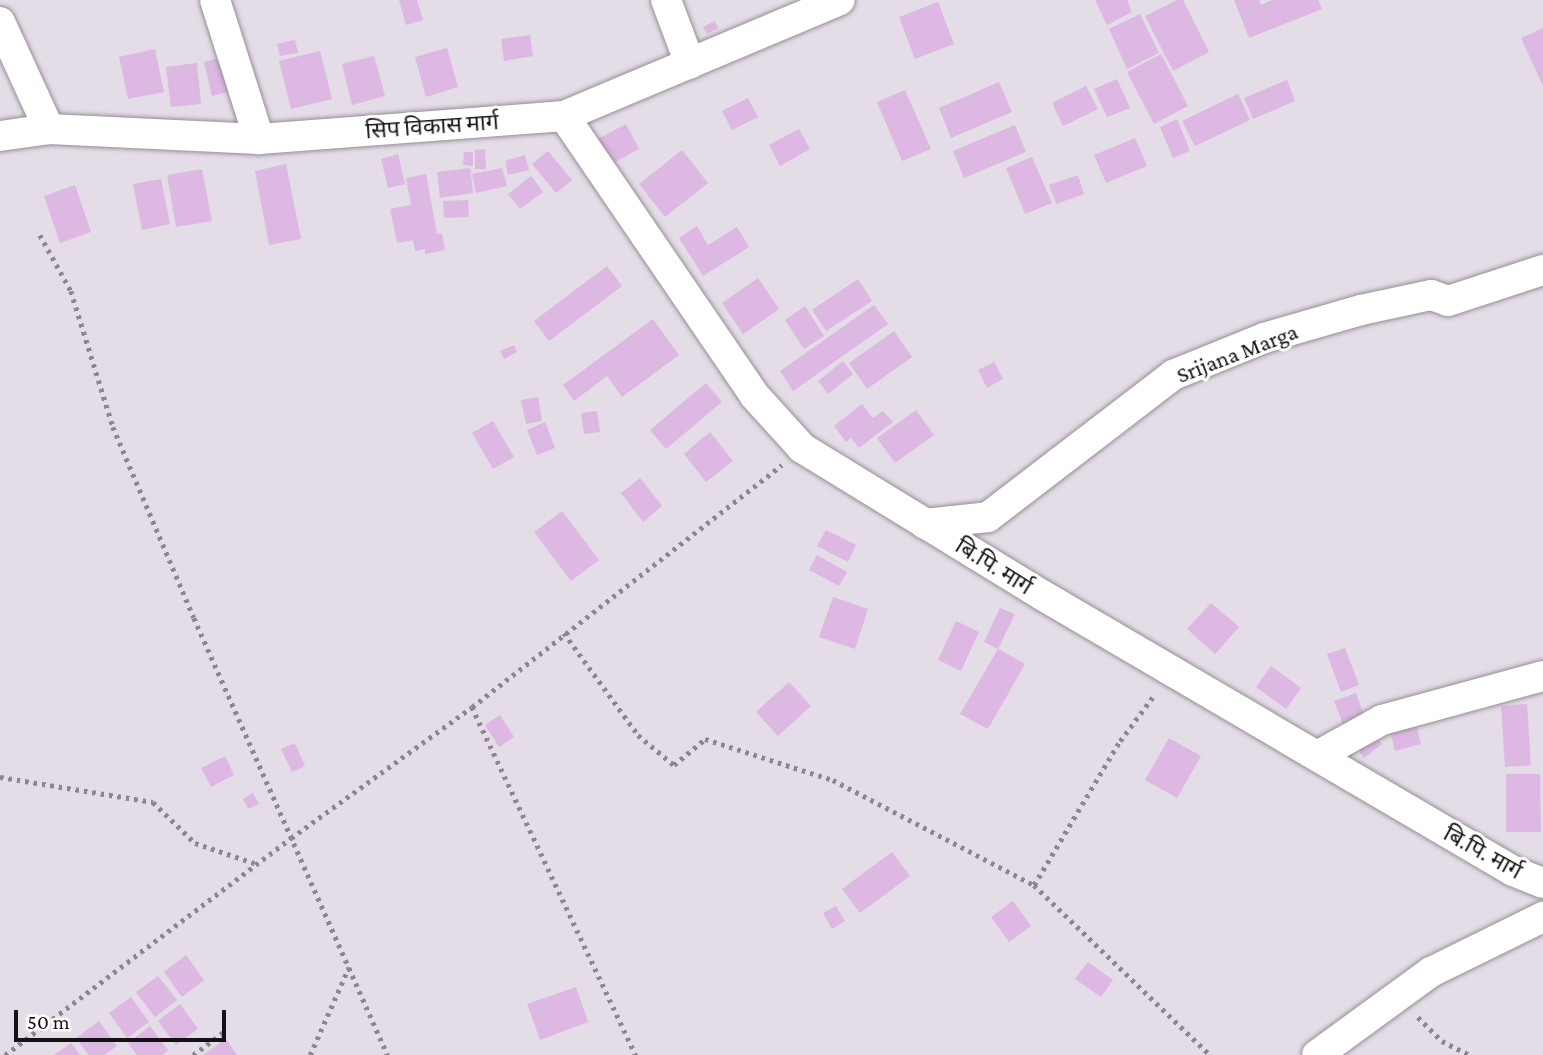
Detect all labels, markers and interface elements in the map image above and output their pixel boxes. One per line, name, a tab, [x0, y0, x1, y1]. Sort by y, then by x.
street label: सिप विकास मार्ग	[364, 108, 500, 144]
street label: Srijana Marga	[1172, 317, 1302, 389]
street label: बि.पि. मार्ग	[950, 532, 1038, 600]
street label: बि.पि. मार्ग	[1439, 819, 1527, 885]
scale bar	[18, 996, 229, 1040]
text: 50 m	[27, 1010, 70, 1034]

